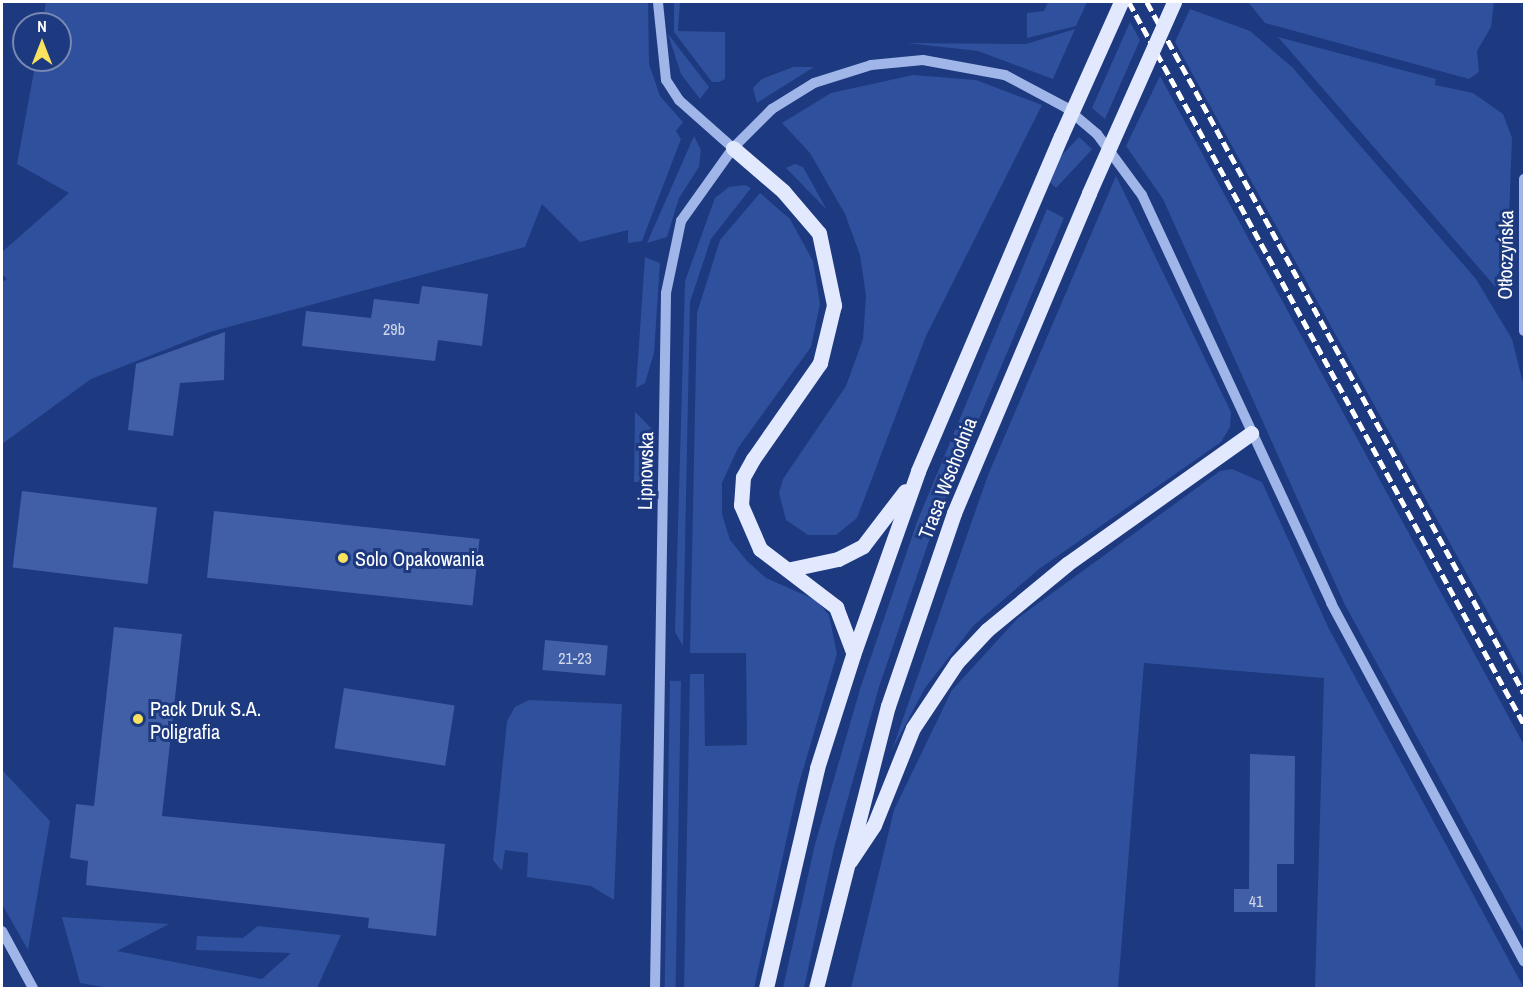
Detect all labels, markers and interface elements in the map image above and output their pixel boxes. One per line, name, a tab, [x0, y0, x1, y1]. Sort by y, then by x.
north arrow	[12, 12, 72, 72]
text: N	[37, 15, 47, 37]
street label: Otłoczyńska	[1492, 210, 1518, 300]
house number: 29b	[383, 319, 405, 339]
street label: Trasa Wschodnia	[913, 414, 981, 542]
street label: Lipnowska	[632, 432, 658, 510]
place label: Solo Opakowania	[355, 546, 484, 570]
marker: Solo Opakowania	[336, 551, 350, 565]
house number: 21-23	[558, 648, 592, 668]
place label: Pack Druk S.A. Poligrafia	[150, 696, 261, 743]
marker: Pack Druk S.A. Poligrafia	[131, 712, 145, 726]
house number: 41	[1249, 891, 1263, 911]

